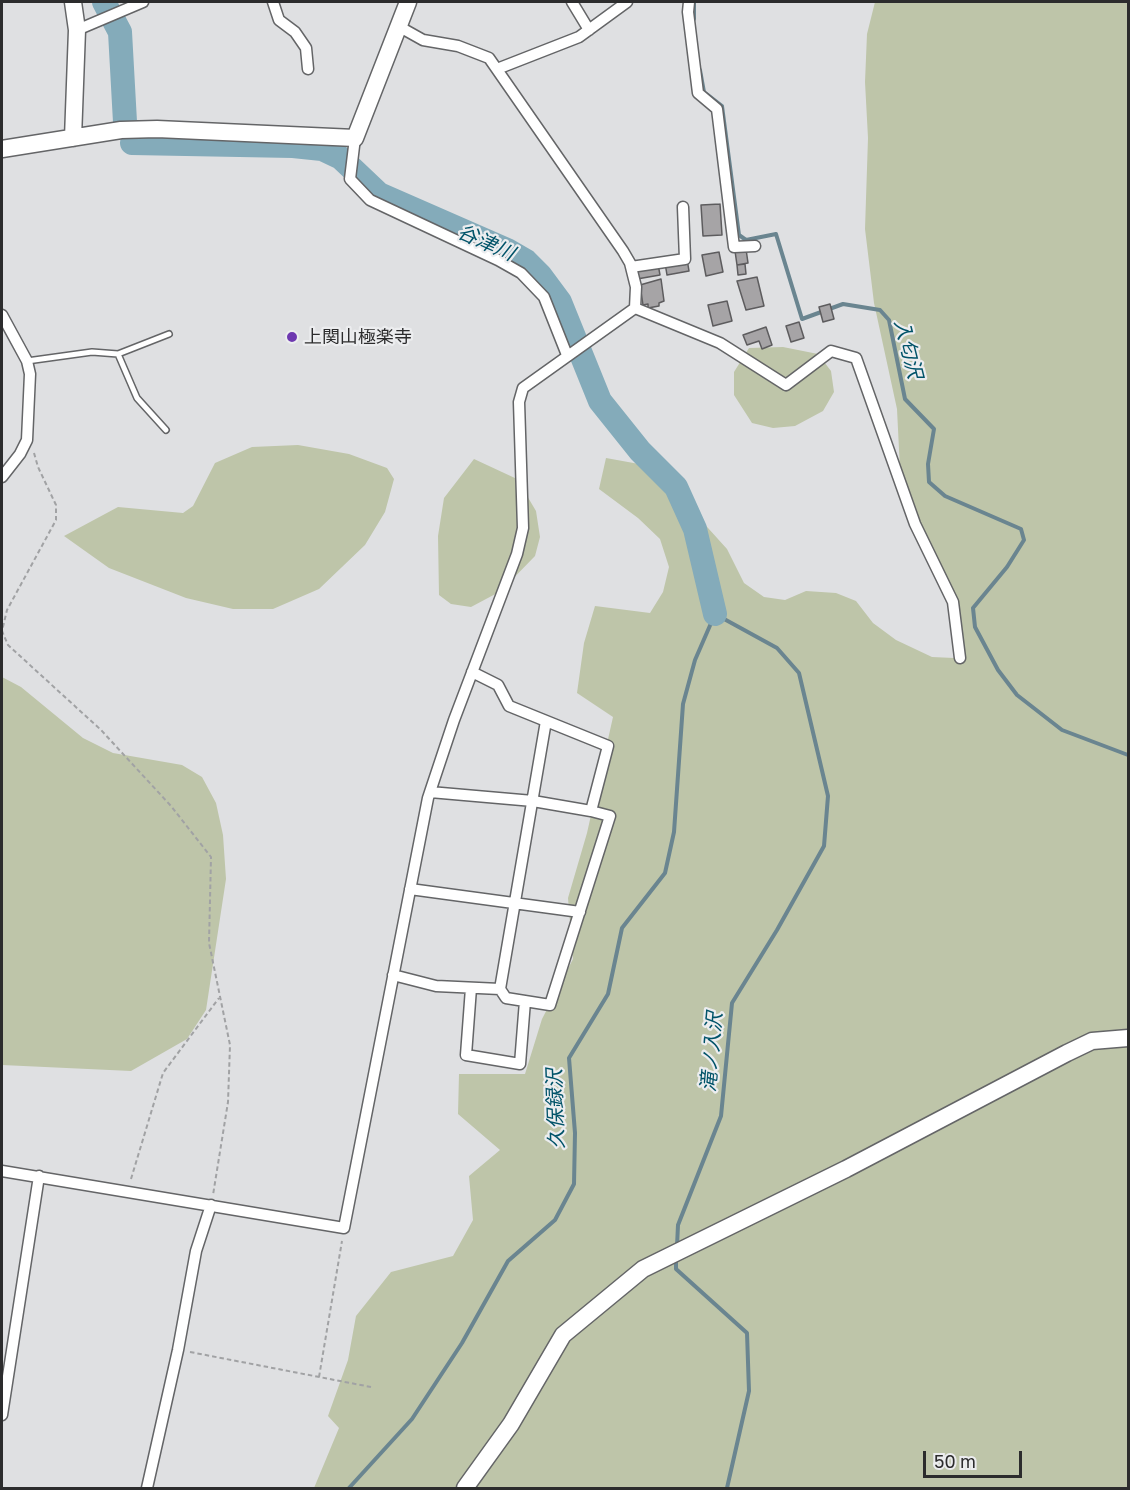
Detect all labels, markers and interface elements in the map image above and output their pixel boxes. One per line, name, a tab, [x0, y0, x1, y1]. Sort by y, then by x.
water label: 谷津川	[454, 220, 518, 266]
water label: 入匂沢	[889, 317, 927, 381]
place label: 上関山極楽寺	[304, 326, 412, 348]
marker: 上関山極楽寺	[285, 330, 299, 344]
water label: 滝ノ入沢	[697, 1011, 727, 1093]
water label: 久保録沢	[543, 1069, 569, 1149]
scale bar	[926, 1439, 1025, 1477]
text: 50 m	[934, 1450, 976, 1472]

